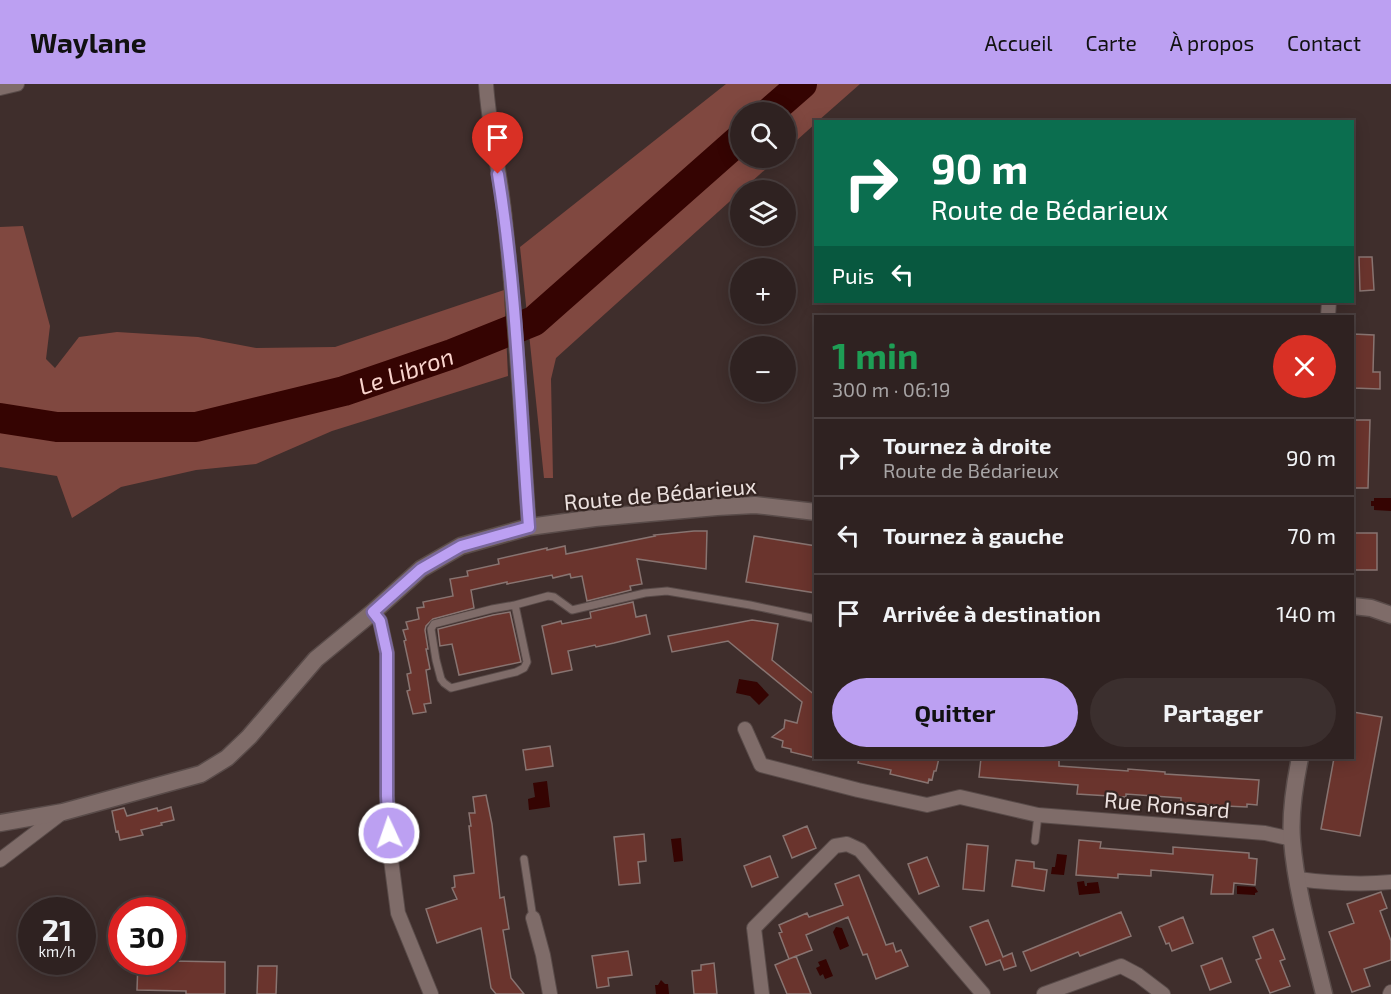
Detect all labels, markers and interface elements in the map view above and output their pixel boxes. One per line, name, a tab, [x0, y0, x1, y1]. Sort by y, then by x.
text: Waylane	[30, 25, 146, 59]
text: Accueil	[984, 30, 1053, 55]
text: Carte	[1086, 30, 1137, 55]
text: À propos	[1170, 30, 1254, 55]
text: Contact	[1287, 30, 1361, 55]
map controls	[730, 102, 796, 402]
button: search	[730, 102, 796, 168]
pin	[472, 112, 523, 174]
icon: arrive	[481, 121, 514, 154]
text: 90 m	[931, 142, 1028, 192]
icon: right	[832, 144, 910, 222]
button: layers	[730, 180, 796, 246]
text: Route de Bédarieux	[931, 193, 1168, 225]
button: +	[730, 258, 796, 324]
icon: left	[886, 258, 919, 291]
text: Puis	[832, 262, 874, 288]
text: 1 min	[832, 333, 919, 376]
button: close	[1273, 335, 1336, 398]
button: −	[730, 336, 796, 402]
water label: Le Libron	[354, 340, 457, 400]
text: 300 m · 06:19	[832, 377, 950, 401]
text: Tournez à droite	[883, 432, 1052, 458]
icon: right	[832, 441, 865, 474]
text: 90 m	[1286, 444, 1336, 470]
text: Route de Bédarieux	[883, 458, 1059, 482]
street label: Route de Bédarieux	[563, 472, 758, 514]
icon: left	[832, 519, 865, 552]
text: Tournez à gauche	[883, 522, 1064, 548]
text: 70 m	[1287, 522, 1336, 548]
icon: arrive	[832, 597, 865, 630]
text: Arrivée à destination	[883, 600, 1101, 626]
text: 140 m	[1276, 600, 1336, 626]
button: Quitter	[832, 678, 1078, 747]
button: Partager	[1090, 678, 1336, 747]
street label: Rue Ronsard	[1103, 786, 1231, 822]
position arrow	[357, 801, 421, 865]
speed limit sign: 30	[108, 897, 186, 975]
text: 21	[42, 911, 72, 947]
text: km/h	[38, 942, 76, 960]

